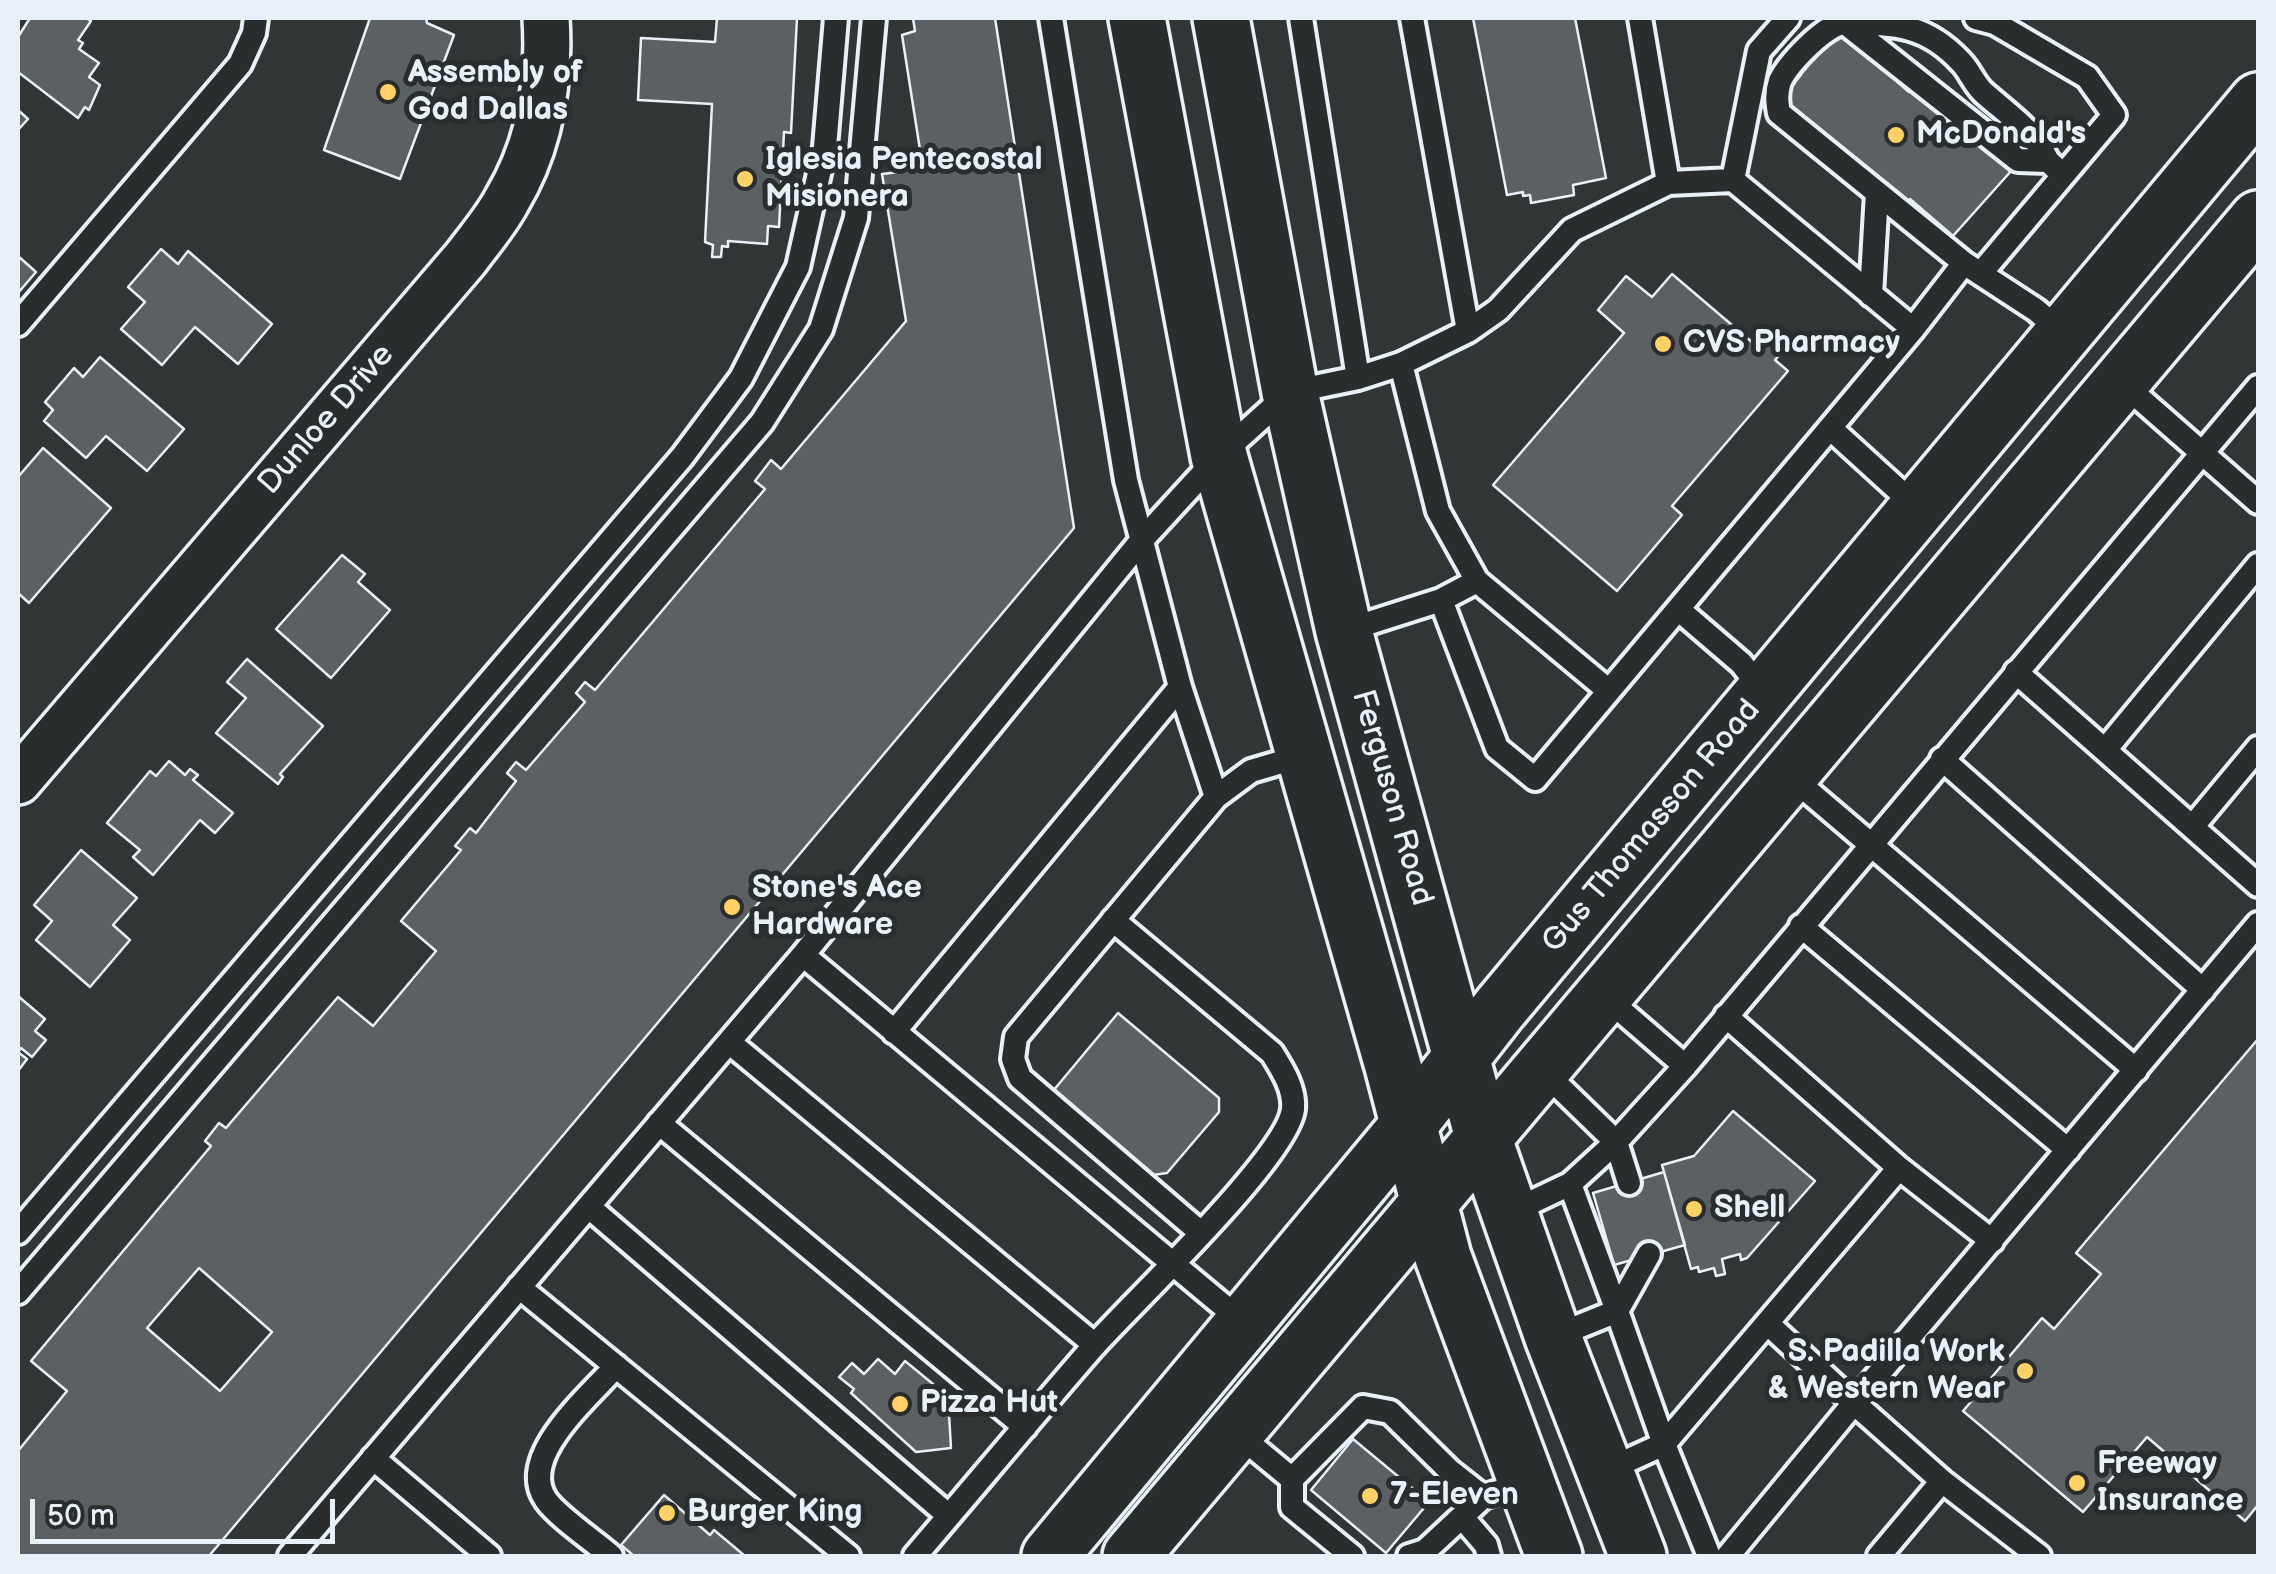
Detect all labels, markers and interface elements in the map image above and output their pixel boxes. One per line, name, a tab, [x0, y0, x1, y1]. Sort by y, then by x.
place label: Assembly of God Dallas	[408, 55, 583, 130]
marker: Assembly of God Dallas	[377, 81, 399, 103]
place label: McDonald's	[1916, 116, 2086, 154]
marker: McDonald's	[1885, 124, 1907, 146]
place label: Iglesia Pentecostal Misionera	[765, 142, 1043, 217]
marker: Iglesia Pentecostal Misionera	[734, 168, 756, 190]
place label: CVS Pharmacy	[1683, 325, 1900, 363]
marker: CVS Pharmacy	[1652, 333, 1674, 355]
street label: Dunloe Drive	[251, 337, 403, 503]
street label: Ferguson Road	[1342, 686, 1440, 910]
street label: Gus Thomasson Road	[1535, 692, 1769, 962]
place label: Stone's Ace Hardware	[752, 870, 922, 945]
marker: Stone's Ace Hardware	[721, 896, 743, 918]
place label: Shell	[1714, 1190, 1785, 1228]
marker: Shell	[1683, 1198, 1705, 1220]
place label: S. Padilla Work & Western Wear	[1768, 1334, 2005, 1409]
marker: S. Padilla Work & Western Wear	[2014, 1360, 2036, 1382]
place label: Pizza Hut	[920, 1385, 1058, 1423]
marker: Pizza Hut	[889, 1393, 911, 1415]
place label: Freeway Insurance	[2097, 1446, 2244, 1521]
marker: Freeway Insurance	[2066, 1472, 2088, 1494]
place label: 7-Eleven	[1390, 1477, 1519, 1515]
scale bar	[35, 1479, 340, 1541]
marker: 7-Eleven	[1359, 1485, 1381, 1507]
place label: Burger King	[687, 1494, 862, 1532]
text: 50 m	[47, 1498, 115, 1534]
marker: Burger King	[656, 1502, 678, 1524]

